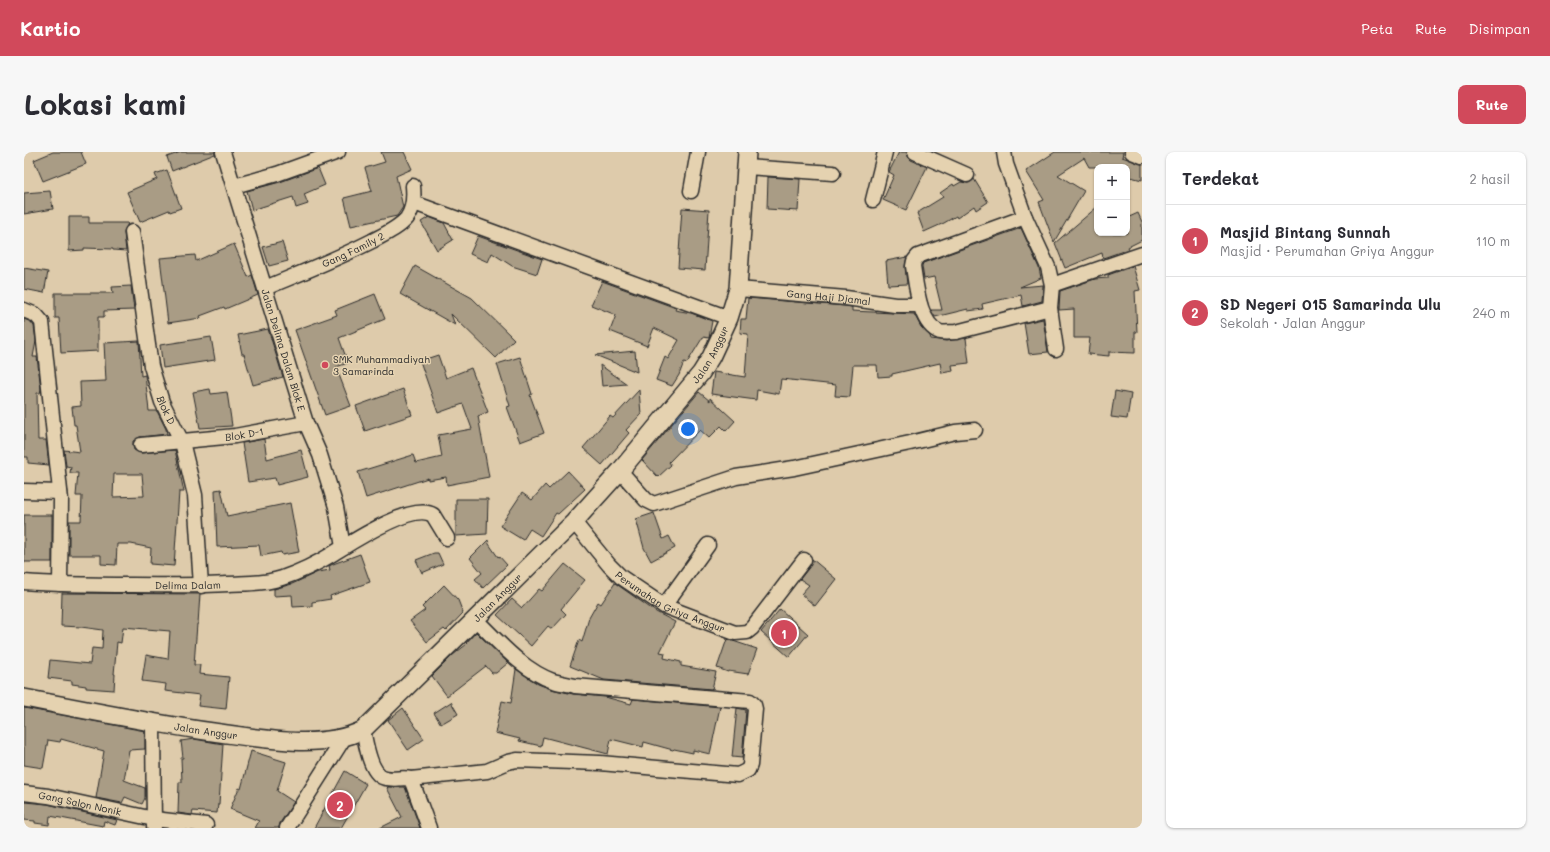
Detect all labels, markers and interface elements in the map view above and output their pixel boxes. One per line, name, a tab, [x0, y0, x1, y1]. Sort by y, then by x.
text: Kartio	[20, 16, 80, 41]
text: Peta	[1361, 19, 1393, 38]
text: Rute	[1415, 19, 1447, 38]
text: Disimpan	[1469, 19, 1530, 38]
button: Rute	[1458, 85, 1526, 124]
text: Lokasi kami	[24, 86, 187, 122]
map controls	[1094, 164, 1130, 236]
button: +	[1094, 164, 1130, 200]
text: Terdekat	[1182, 167, 1259, 189]
text: 2 hasil	[1470, 170, 1510, 187]
button: −	[1094, 200, 1130, 236]
text: Masjid Bintang Sunnah	[1220, 222, 1390, 242]
street label: Gang Family 2	[320, 229, 387, 271]
text: 1	[1192, 232, 1198, 249]
text: 110 m	[1476, 232, 1510, 249]
text: Masjid · Perumahan Griya Anggur	[1220, 242, 1434, 259]
street label: Gang Haji Djamal	[786, 286, 872, 308]
street label: Jalan Delima Dalam Blok E	[258, 287, 309, 413]
text: SD Negeri 015 Samarinda Ulu	[1220, 294, 1441, 314]
text: 2	[1191, 304, 1199, 321]
text: 240 m	[1473, 304, 1510, 321]
text: Sekolah · Jalan Anggur	[1220, 314, 1366, 331]
street label: Jalan Anggur	[688, 323, 731, 386]
place label: SMK Muhammadiyah 3 Samarinda	[333, 352, 430, 378]
marker: SMK Muhammadiyah 3 Samarinda	[320, 360, 330, 370]
street label: Blok D	[154, 394, 179, 427]
your location	[678, 419, 698, 439]
street label: Blok D-1	[225, 424, 265, 444]
street label: Perumahan Griya Anggur	[612, 568, 727, 636]
street label: Jalan Anggur	[470, 570, 525, 625]
street label: Delima Dalam	[155, 577, 221, 592]
pin: 1	[771, 618, 797, 648]
street label: Jalan Anggur	[173, 719, 239, 742]
street label: Gang Salon Nonik	[38, 788, 123, 819]
pin: 2	[327, 790, 353, 820]

